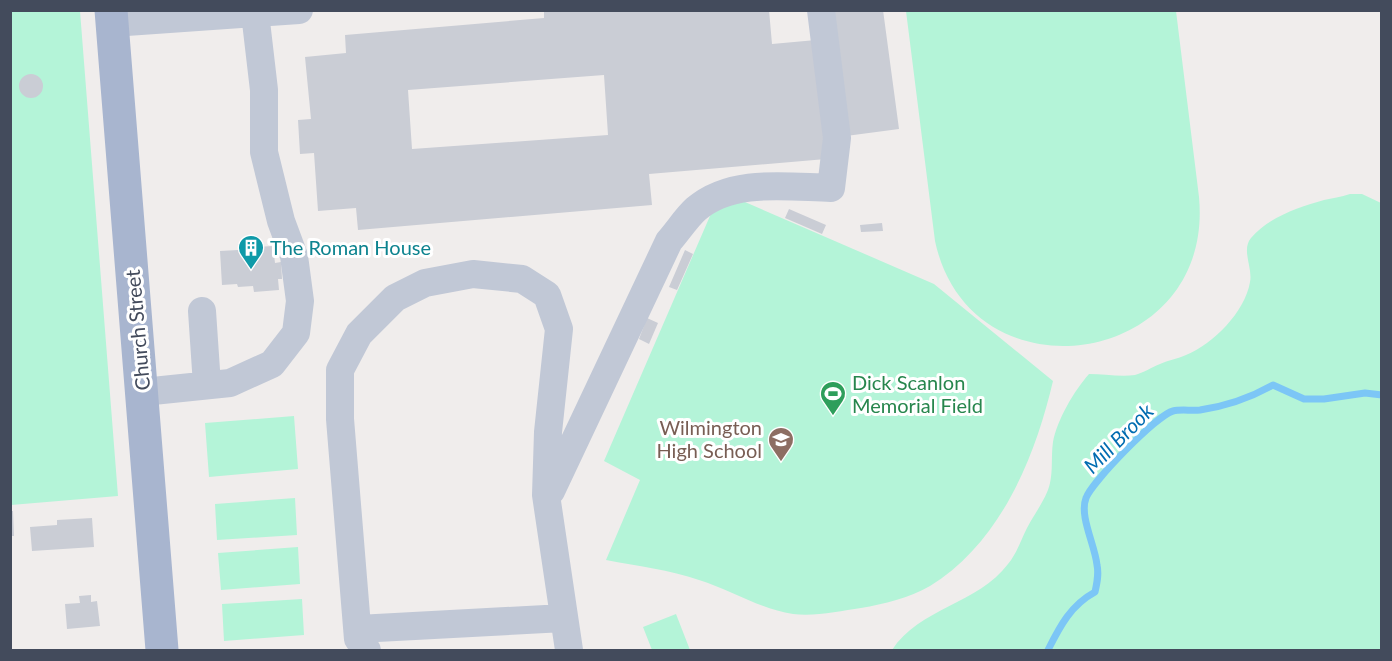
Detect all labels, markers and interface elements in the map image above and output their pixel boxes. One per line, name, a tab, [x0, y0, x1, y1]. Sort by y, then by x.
building icon: The Roman House	[236, 233, 266, 271]
place label: The Roman House	[270, 235, 431, 259]
street label: Church Street	[120, 269, 154, 391]
place label: Dick Scanlon Memorial Field	[852, 370, 983, 417]
sports icon: Dick Scanlon Memorial Field	[818, 379, 848, 417]
water label: Mill Brook	[1078, 397, 1159, 478]
place label: Wilmington High School	[657, 415, 762, 462]
school or university icon: Wilmington High School	[766, 425, 796, 463]

